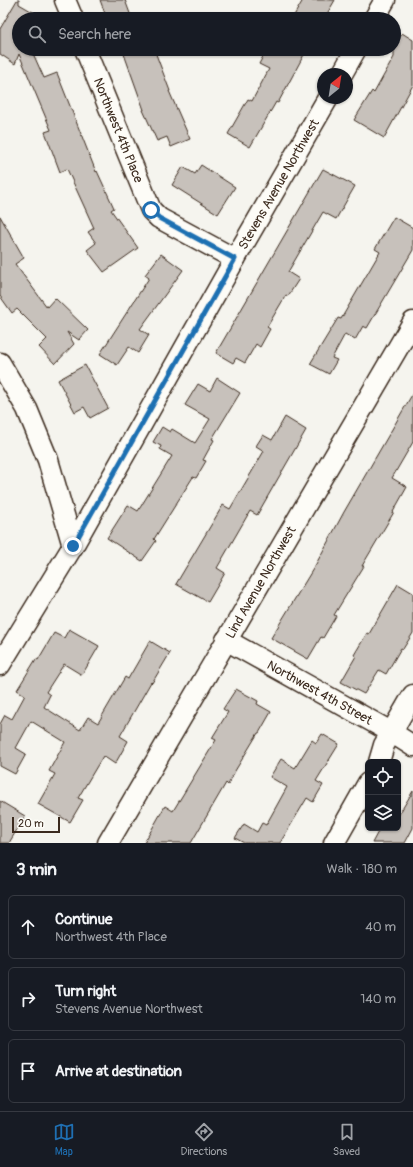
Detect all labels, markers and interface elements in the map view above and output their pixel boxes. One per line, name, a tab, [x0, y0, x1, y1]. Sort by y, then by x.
search box	[12, 12, 401, 56]
icon: search	[26, 23, 48, 45]
text: Search here	[58, 25, 131, 44]
north arrow	[317, 68, 353, 104]
street label: Northwest 4th Place	[90, 76, 147, 186]
street label: Stevens Avenue Northwest	[235, 116, 323, 252]
route start	[142, 201, 160, 219]
street label: Lind Avenue Northwest	[222, 523, 300, 641]
route end	[64, 537, 82, 555]
street label: Northwest 4th Street	[264, 657, 376, 729]
map controls	[365, 759, 401, 831]
button: locate	[365, 759, 401, 795]
button: layers	[365, 795, 401, 831]
scale bar	[12, 815, 60, 834]
text: 20 m	[18, 817, 44, 830]
text: 3 min	[16, 859, 57, 880]
text: Walk · 180 m	[327, 861, 397, 877]
text: Continue	[55, 910, 113, 929]
icon: ahead	[17, 916, 39, 938]
text: 40 m	[365, 919, 396, 935]
text: Northwest 4th Place	[55, 929, 167, 945]
text: Turn right	[55, 982, 116, 1001]
icon: right	[17, 988, 39, 1010]
text: 140 m	[360, 991, 396, 1007]
text: Stevens Avenue Northwest	[55, 1001, 203, 1017]
icon: arrive	[17, 1060, 39, 1082]
text: Arrive at destination	[55, 1062, 182, 1081]
tab: Map	[53, 1121, 75, 1158]
tab: Directions	[181, 1121, 227, 1158]
tab: Saved	[333, 1121, 360, 1158]

